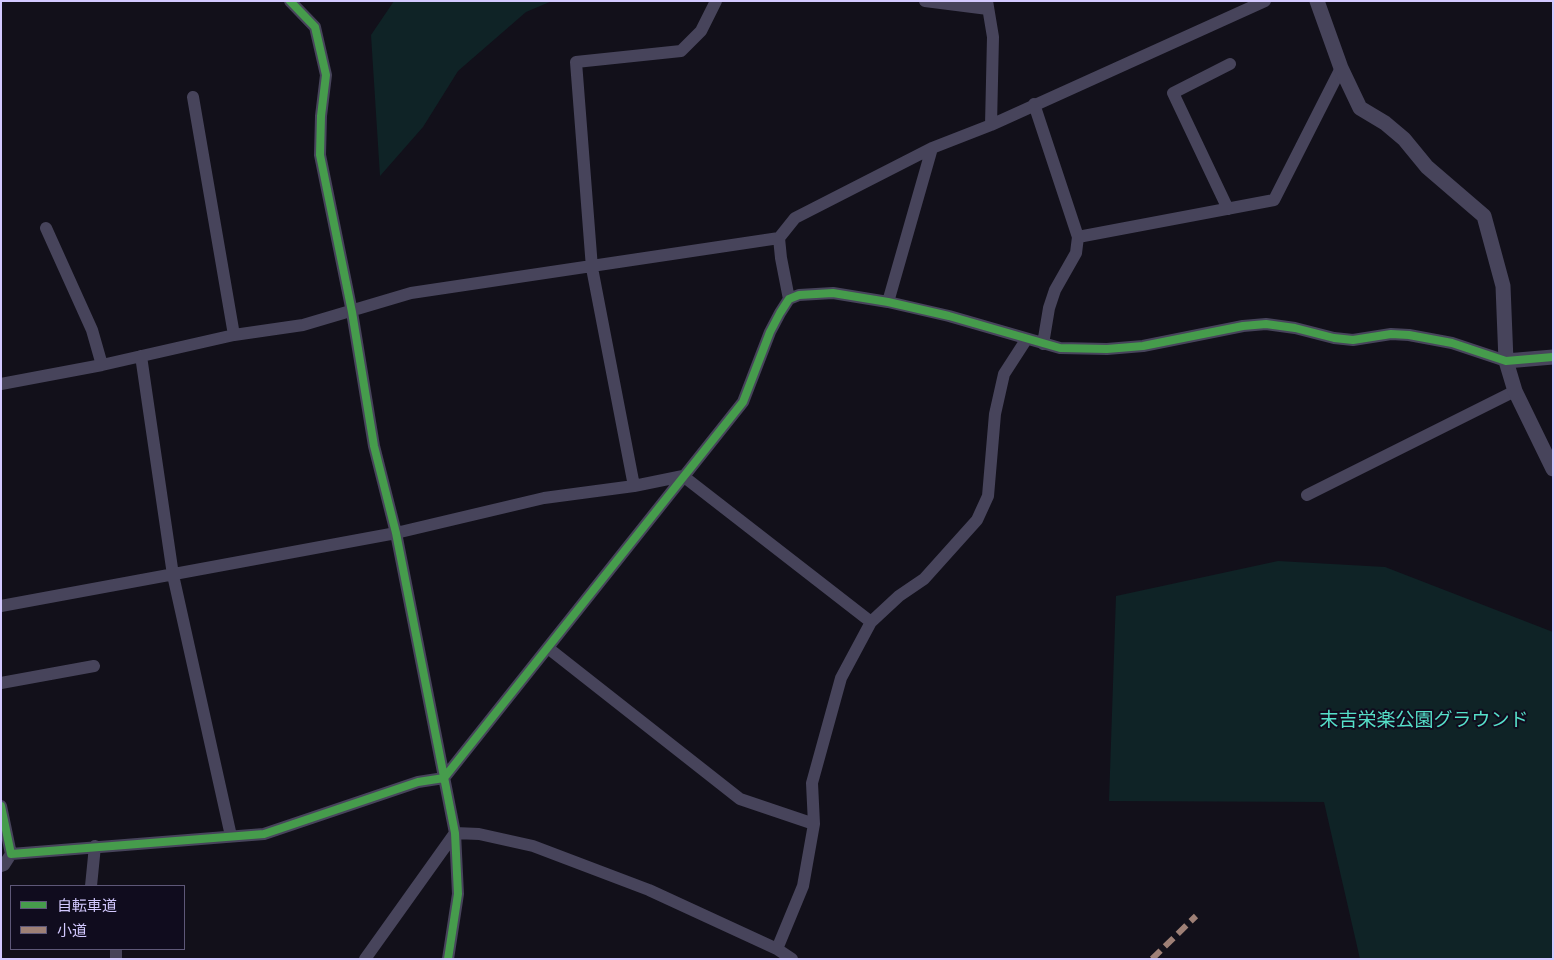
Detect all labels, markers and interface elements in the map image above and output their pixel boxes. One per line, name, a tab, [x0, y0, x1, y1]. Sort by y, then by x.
park label: 末吉栄楽公園グラウンド	[1320, 710, 1528, 732]
legend	[10, 885, 185, 950]
text: 自転車道	[57, 897, 117, 916]
text: 小道	[57, 922, 87, 941]

